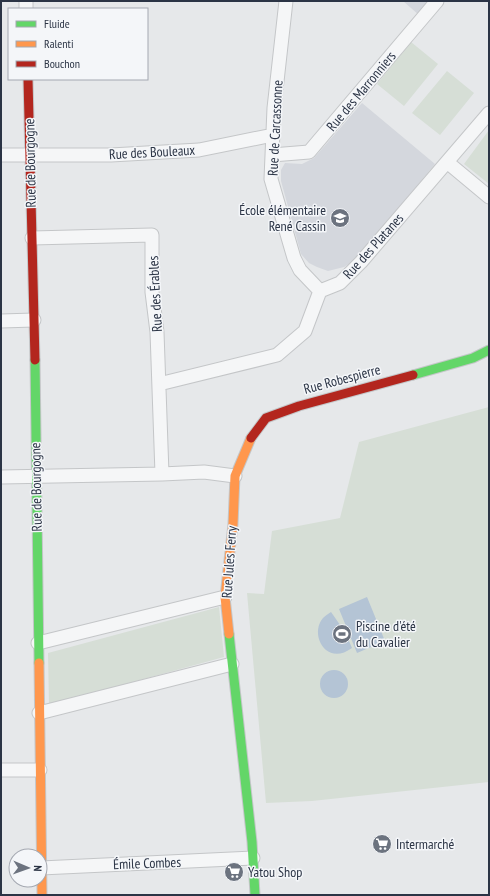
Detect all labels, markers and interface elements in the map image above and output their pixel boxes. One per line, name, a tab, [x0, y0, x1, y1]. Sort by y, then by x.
legend	[8, 8, 148, 80]
text: Fluide	[44, 16, 70, 31]
text: Ralenti	[44, 36, 73, 51]
street label: Rue des Marronniers	[322, 47, 400, 135]
text: Bouchon	[44, 56, 80, 71]
street label: Rue de Carcassonne	[263, 79, 287, 177]
street label: Rue de Bourgogne	[20, 118, 40, 208]
street label: Rue des Bouleaux	[108, 141, 196, 163]
place label: École élémentaire René Cassin	[239, 201, 326, 235]
school or university icon: École élémentaire René Cassin	[329, 207, 351, 229]
street label: Rue des Platanes	[339, 209, 407, 283]
street label: Rue des Érables	[144, 255, 166, 333]
street label: Rue Robespierre	[302, 360, 383, 398]
street label: Rue de Bourgogne	[26, 442, 46, 532]
street label: Rue Jules Ferry	[218, 525, 241, 599]
place label: Piscine d'été du Cavalier	[356, 617, 416, 651]
sports icon: Piscine d'été du Cavalier	[331, 623, 353, 645]
supermarket icon: Intermarché	[371, 833, 393, 855]
place label: Intermarché	[396, 835, 454, 853]
north arrow	[8, 848, 48, 888]
street label: Émile Combes	[113, 853, 182, 873]
supermarket icon: Yatou Shop	[223, 861, 245, 883]
place label: Yatou Shop	[248, 863, 302, 881]
text: N	[31, 865, 45, 872]

